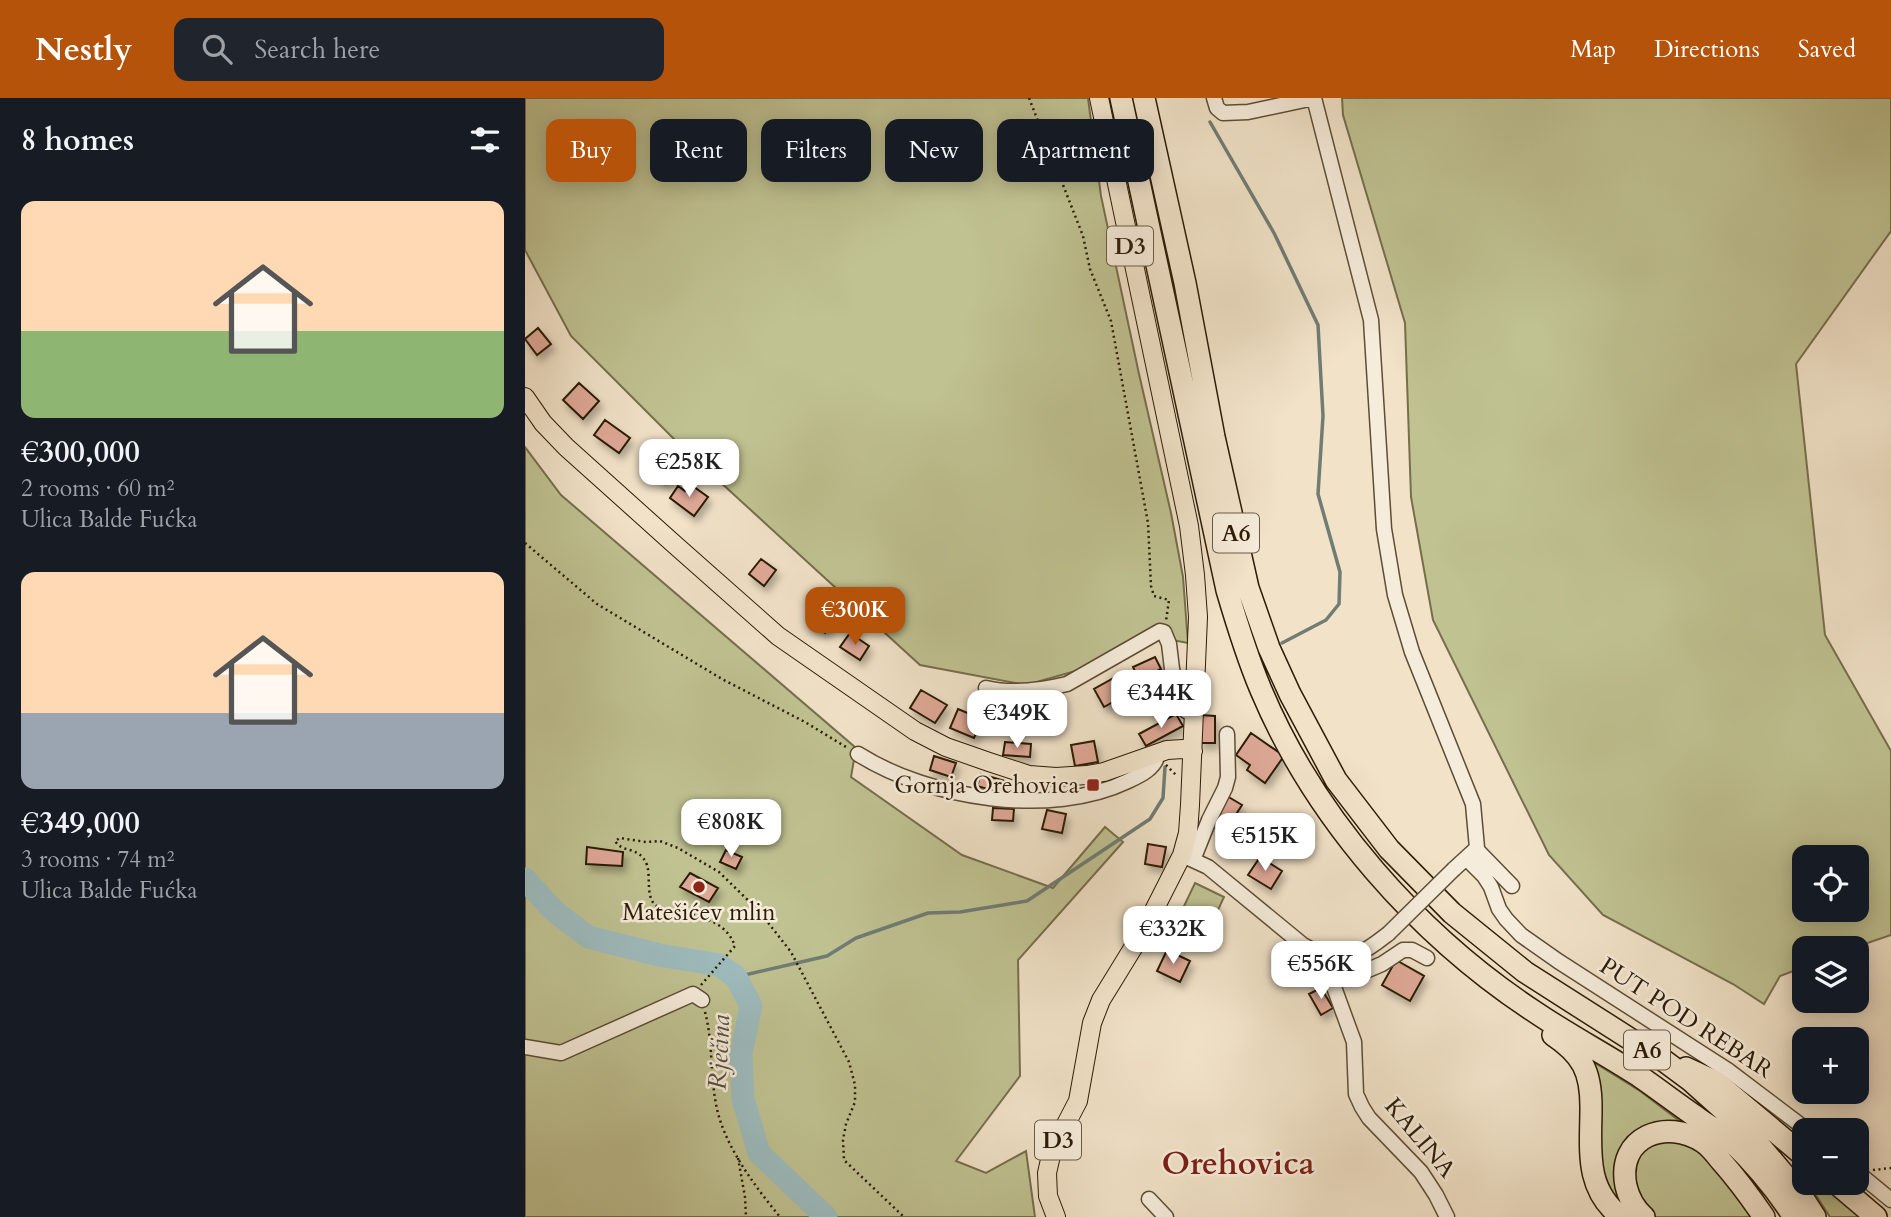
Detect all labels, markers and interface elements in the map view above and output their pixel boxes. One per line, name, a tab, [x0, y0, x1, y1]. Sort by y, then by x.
search box	[174, 18, 664, 81]
text: Nestly	[35, 27, 132, 72]
icon: search	[198, 30, 236, 68]
text: Search here	[254, 32, 380, 67]
text: Map	[1570, 33, 1616, 66]
text: Directions	[1654, 33, 1760, 66]
text: Saved	[1798, 33, 1856, 66]
chip: Buy	[546, 119, 636, 182]
chip: Rent	[650, 119, 747, 182]
chip: Filters	[761, 119, 871, 182]
chip: New	[885, 119, 983, 182]
chip: Apartment	[997, 119, 1154, 182]
text: 8 homes	[21, 120, 134, 161]
icon: filters	[466, 121, 504, 159]
road number: D3	[1107, 226, 1153, 266]
icon: home	[200, 246, 326, 372]
text: €300,000	[21, 432, 140, 473]
pin: €258K	[640, 440, 738, 499]
text: €258K	[655, 446, 723, 477]
text: 2 rooms · 60 m²	[21, 473, 174, 504]
text: Ulica Balde Fućka	[21, 504, 197, 535]
road number: A6	[1213, 514, 1259, 552]
pin: €300K	[806, 588, 904, 647]
text: €300K	[821, 594, 889, 625]
icon: home	[200, 617, 326, 743]
pin: €344K	[1112, 670, 1210, 730]
text: €344K	[1127, 677, 1195, 708]
pin: €349K	[968, 690, 1066, 750]
text: €349K	[983, 697, 1051, 728]
place label: Gornja Orehovica	[894, 769, 1080, 802]
marker: Gornja Orehovica	[1085, 777, 1101, 793]
pin: €808K	[682, 800, 780, 859]
text: €349,000	[21, 803, 140, 844]
text: €808K	[697, 806, 765, 837]
pin: €515K	[1216, 814, 1314, 873]
text: €515K	[1231, 820, 1299, 851]
text: 3 rooms · 74 m²	[21, 844, 174, 875]
map controls	[1792, 845, 1869, 1195]
button: locate	[1792, 845, 1869, 922]
text: Ulica Balde Fućka	[21, 875, 197, 906]
marker: Matešićev mlin	[691, 879, 707, 895]
place label: Matešićev mlin	[622, 896, 776, 929]
pin: €332K	[1124, 906, 1222, 966]
text: €332K	[1139, 913, 1207, 944]
button: layers	[1792, 936, 1869, 1013]
pin: €556K	[1272, 942, 1370, 1001]
text: €556K	[1287, 948, 1355, 979]
street label: PUT POD REBAR	[1593, 950, 1779, 1087]
water label: Rječina	[700, 1013, 738, 1091]
button: +	[1792, 1027, 1869, 1104]
road number: A6	[1624, 1030, 1670, 1070]
street label: KALINA	[1377, 1091, 1464, 1186]
button: −	[1792, 1118, 1869, 1195]
road number: D3	[1035, 1121, 1081, 1160]
district label: Orehovica	[1161, 1142, 1315, 1186]

